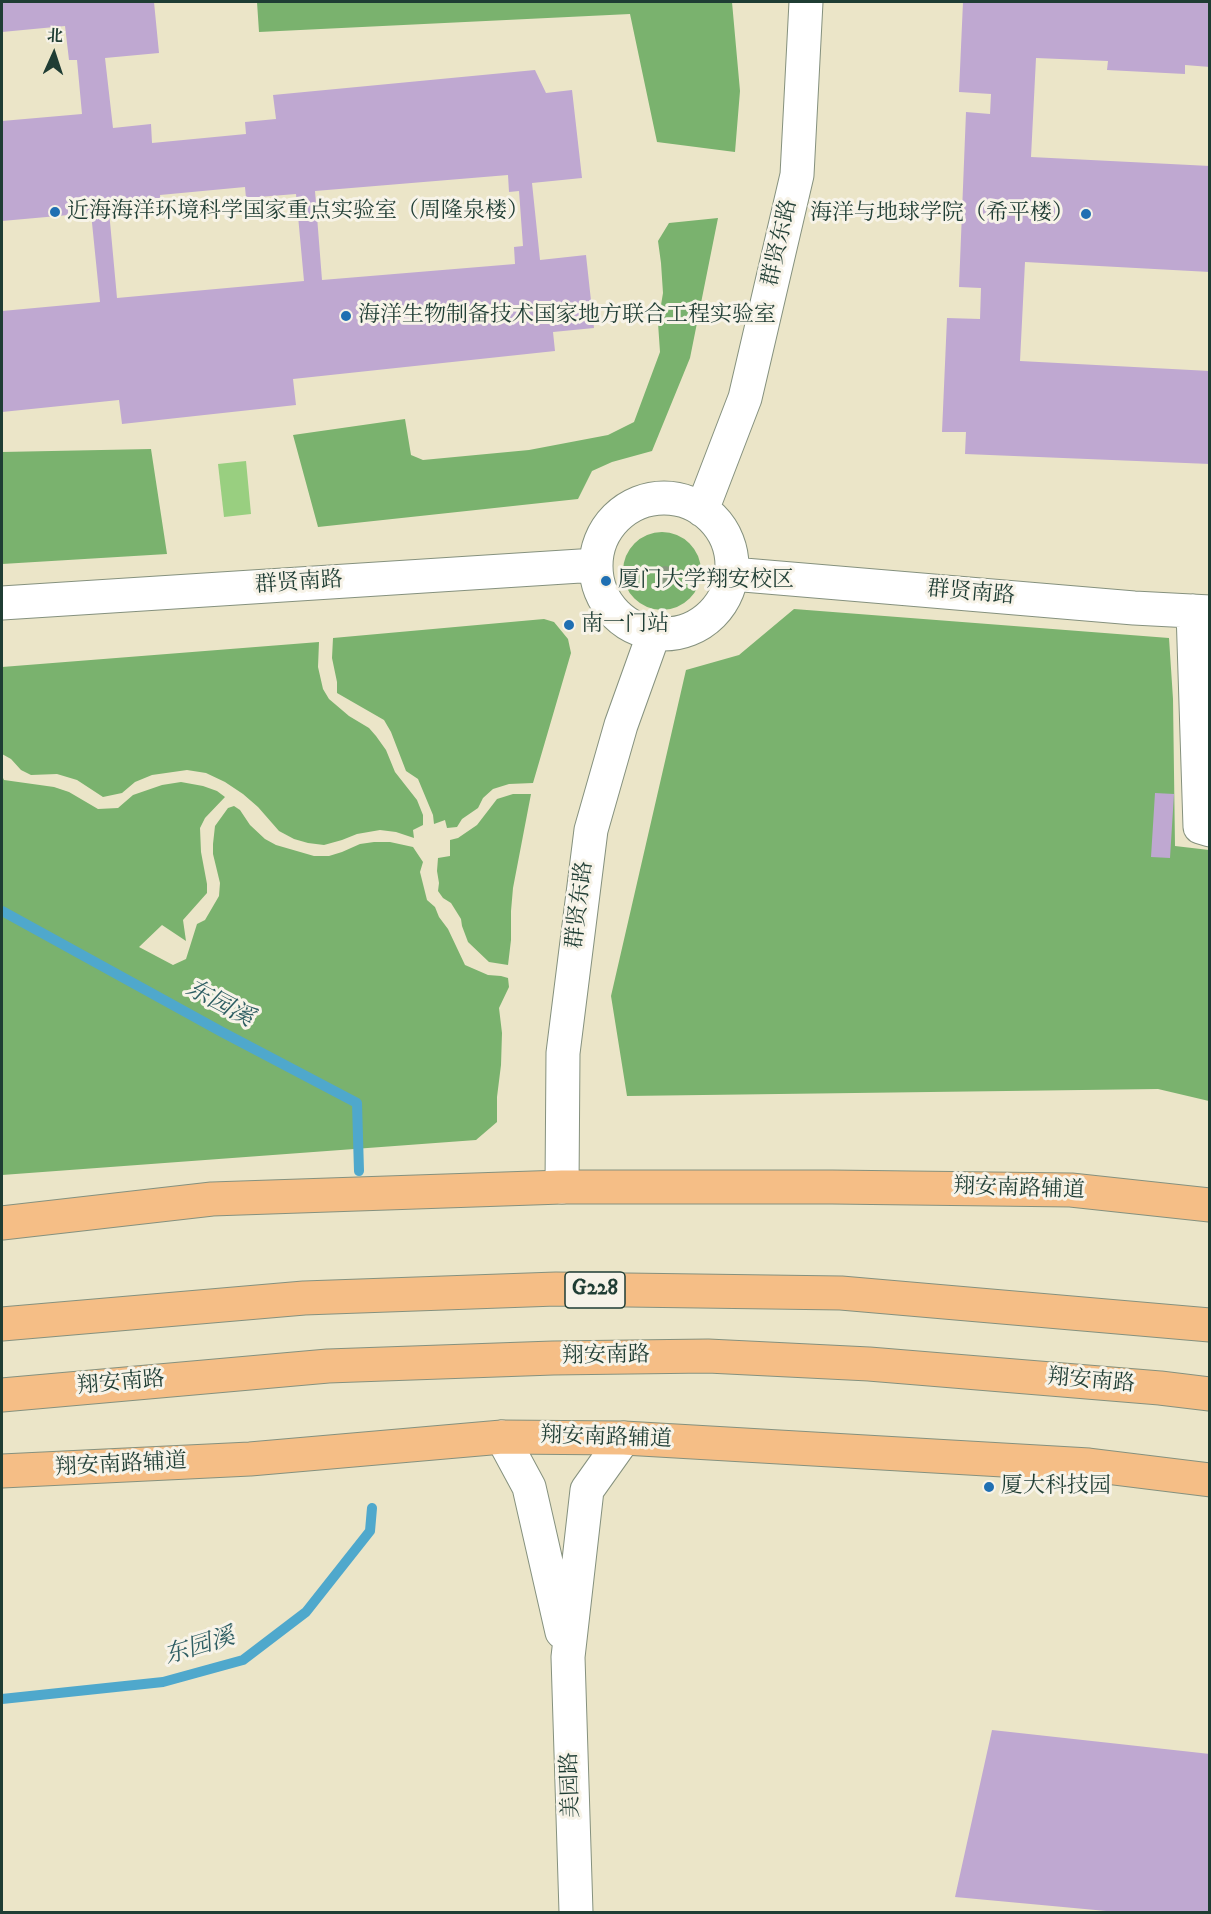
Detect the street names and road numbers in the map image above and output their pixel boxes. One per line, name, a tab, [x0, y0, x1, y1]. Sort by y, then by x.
street label: 群贤东路	[758, 197, 804, 289]
street label: 群贤南路	[254, 568, 344, 600]
street label: 群贤南路	[926, 577, 1016, 611]
street label: 群贤东路	[563, 860, 599, 950]
street label: 翔安南路辅道	[953, 1175, 1085, 1205]
road number: G228	[565, 1272, 625, 1308]
street label: 翔安南路	[562, 1343, 650, 1371]
street label: 翔安南路	[1046, 1365, 1136, 1399]
street label: 翔安南路	[76, 1367, 166, 1401]
street label: 翔安南路辅道	[540, 1424, 672, 1454]
street label: 翔安南路辅道	[54, 1449, 188, 1483]
street label: 美园路	[558, 1752, 586, 1818]

